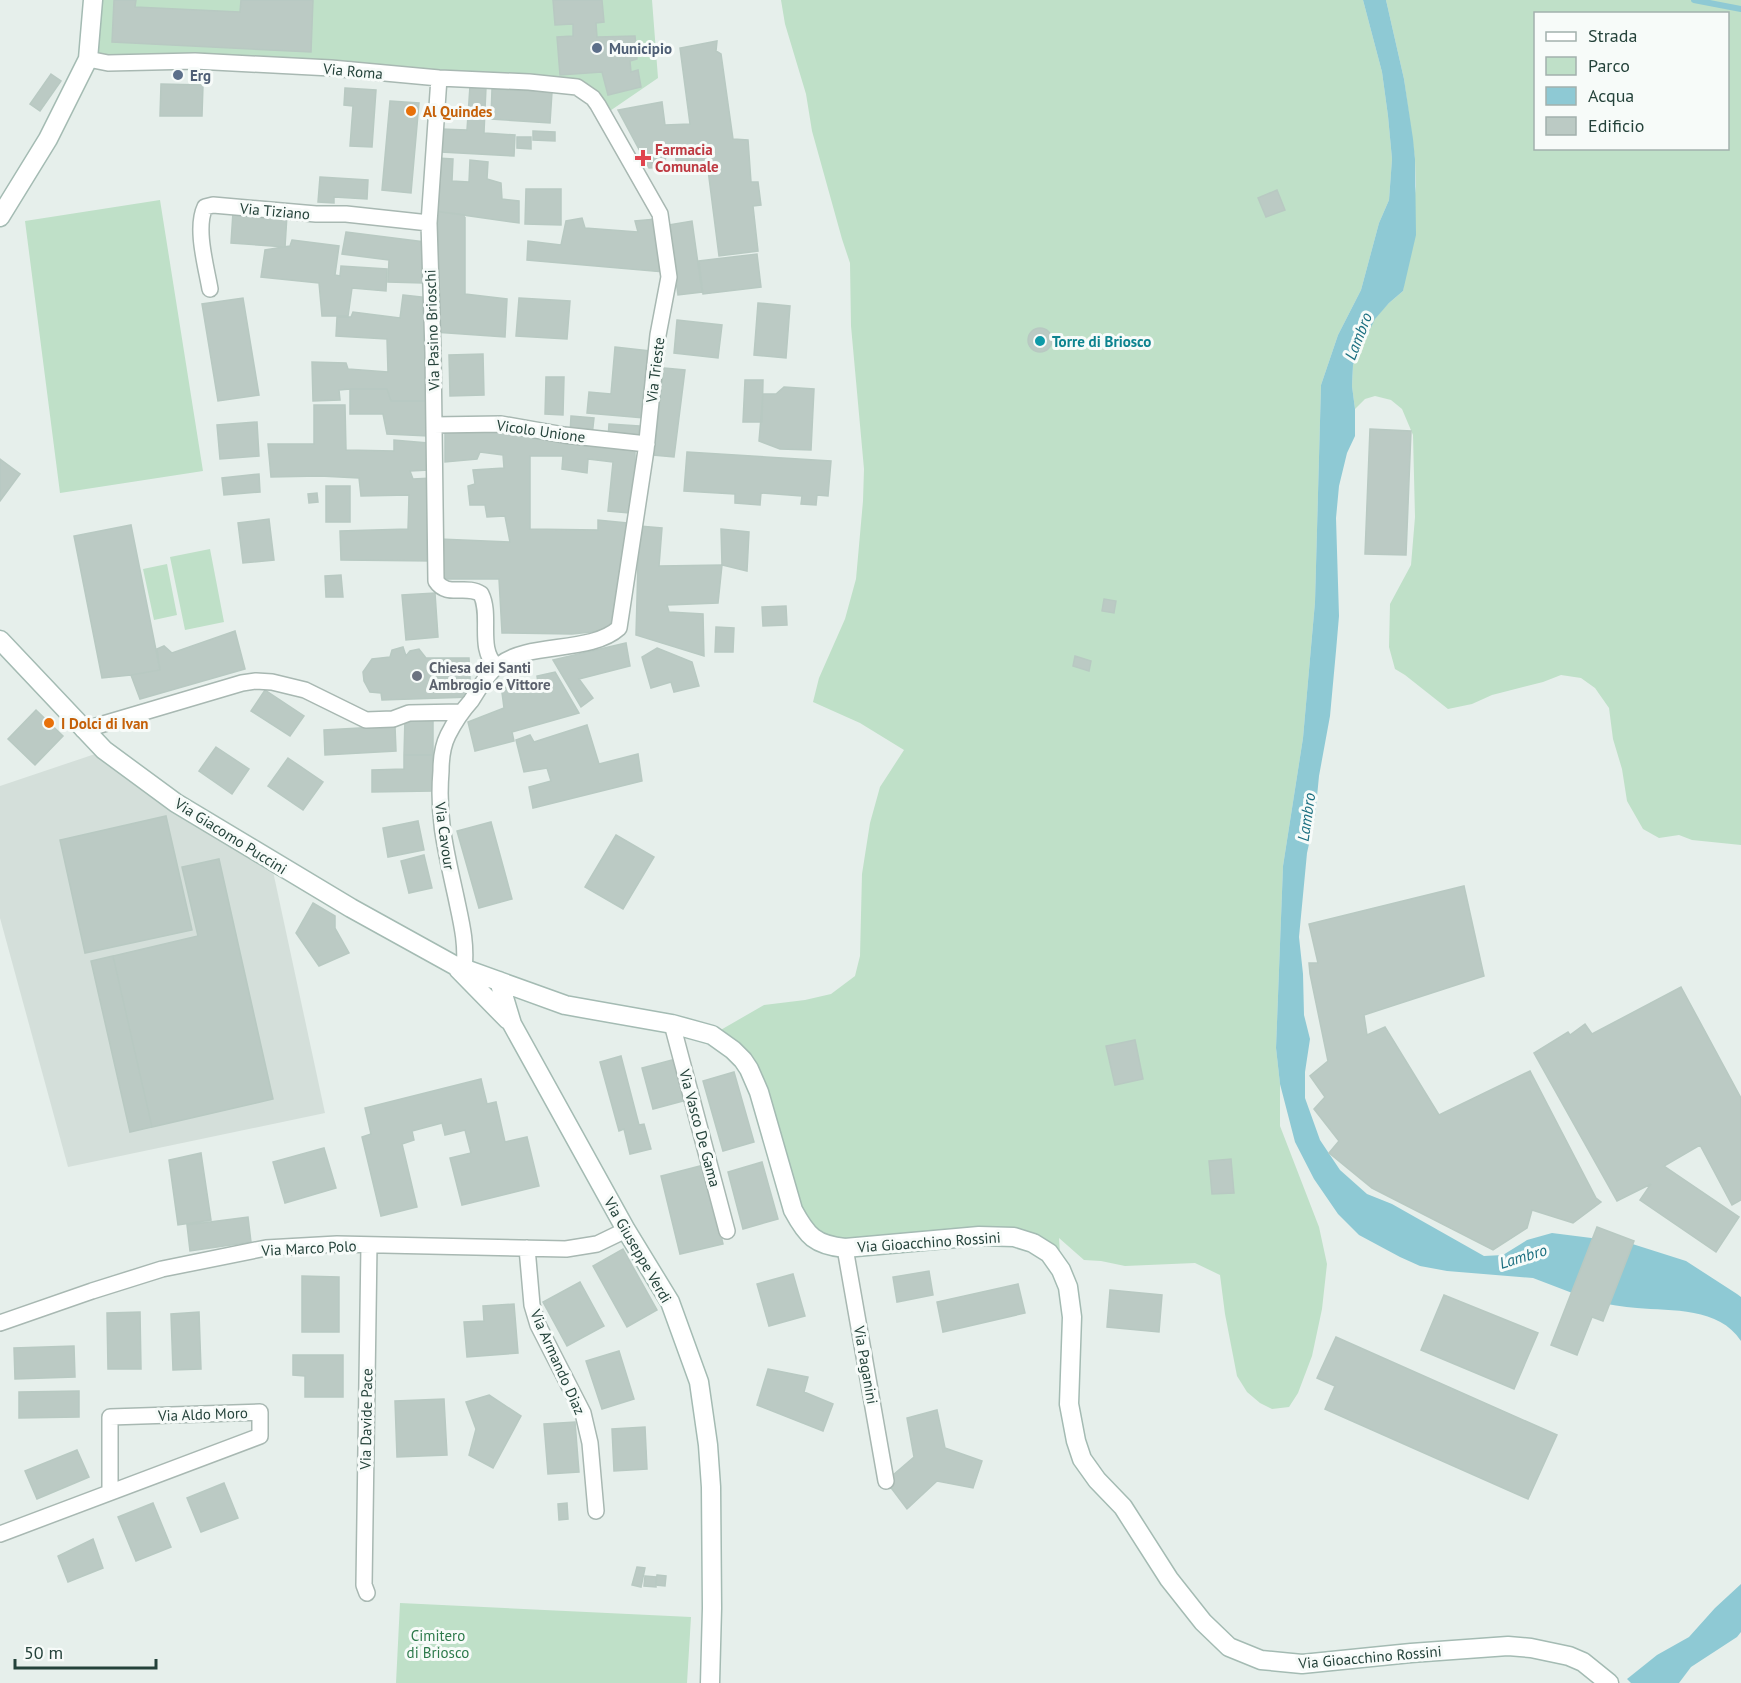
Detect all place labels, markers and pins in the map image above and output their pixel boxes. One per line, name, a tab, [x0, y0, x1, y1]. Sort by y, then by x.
place label: Municipio	[609, 39, 672, 58]
marker: Municipio	[590, 41, 604, 55]
place label: Erg	[190, 66, 211, 85]
marker: Erg	[171, 68, 185, 82]
place label: Al Quindes	[423, 102, 492, 121]
marker: Al Quindes	[404, 104, 418, 118]
place label: Farmacia Comunale	[655, 140, 719, 176]
marker: Farmacia Comunale	[636, 151, 650, 165]
place label: Torre di Briosco	[1052, 332, 1151, 351]
marker: Torre di Briosco	[1033, 334, 1047, 348]
place label: Chiesa dei Santi Ambrogio e Vittore	[429, 658, 551, 694]
marker: Chiesa dei Santi Ambrogio e Vittore	[410, 669, 424, 683]
place label: I Dolci di Ivan	[61, 714, 149, 733]
marker: I Dolci di Ivan	[42, 716, 56, 730]

